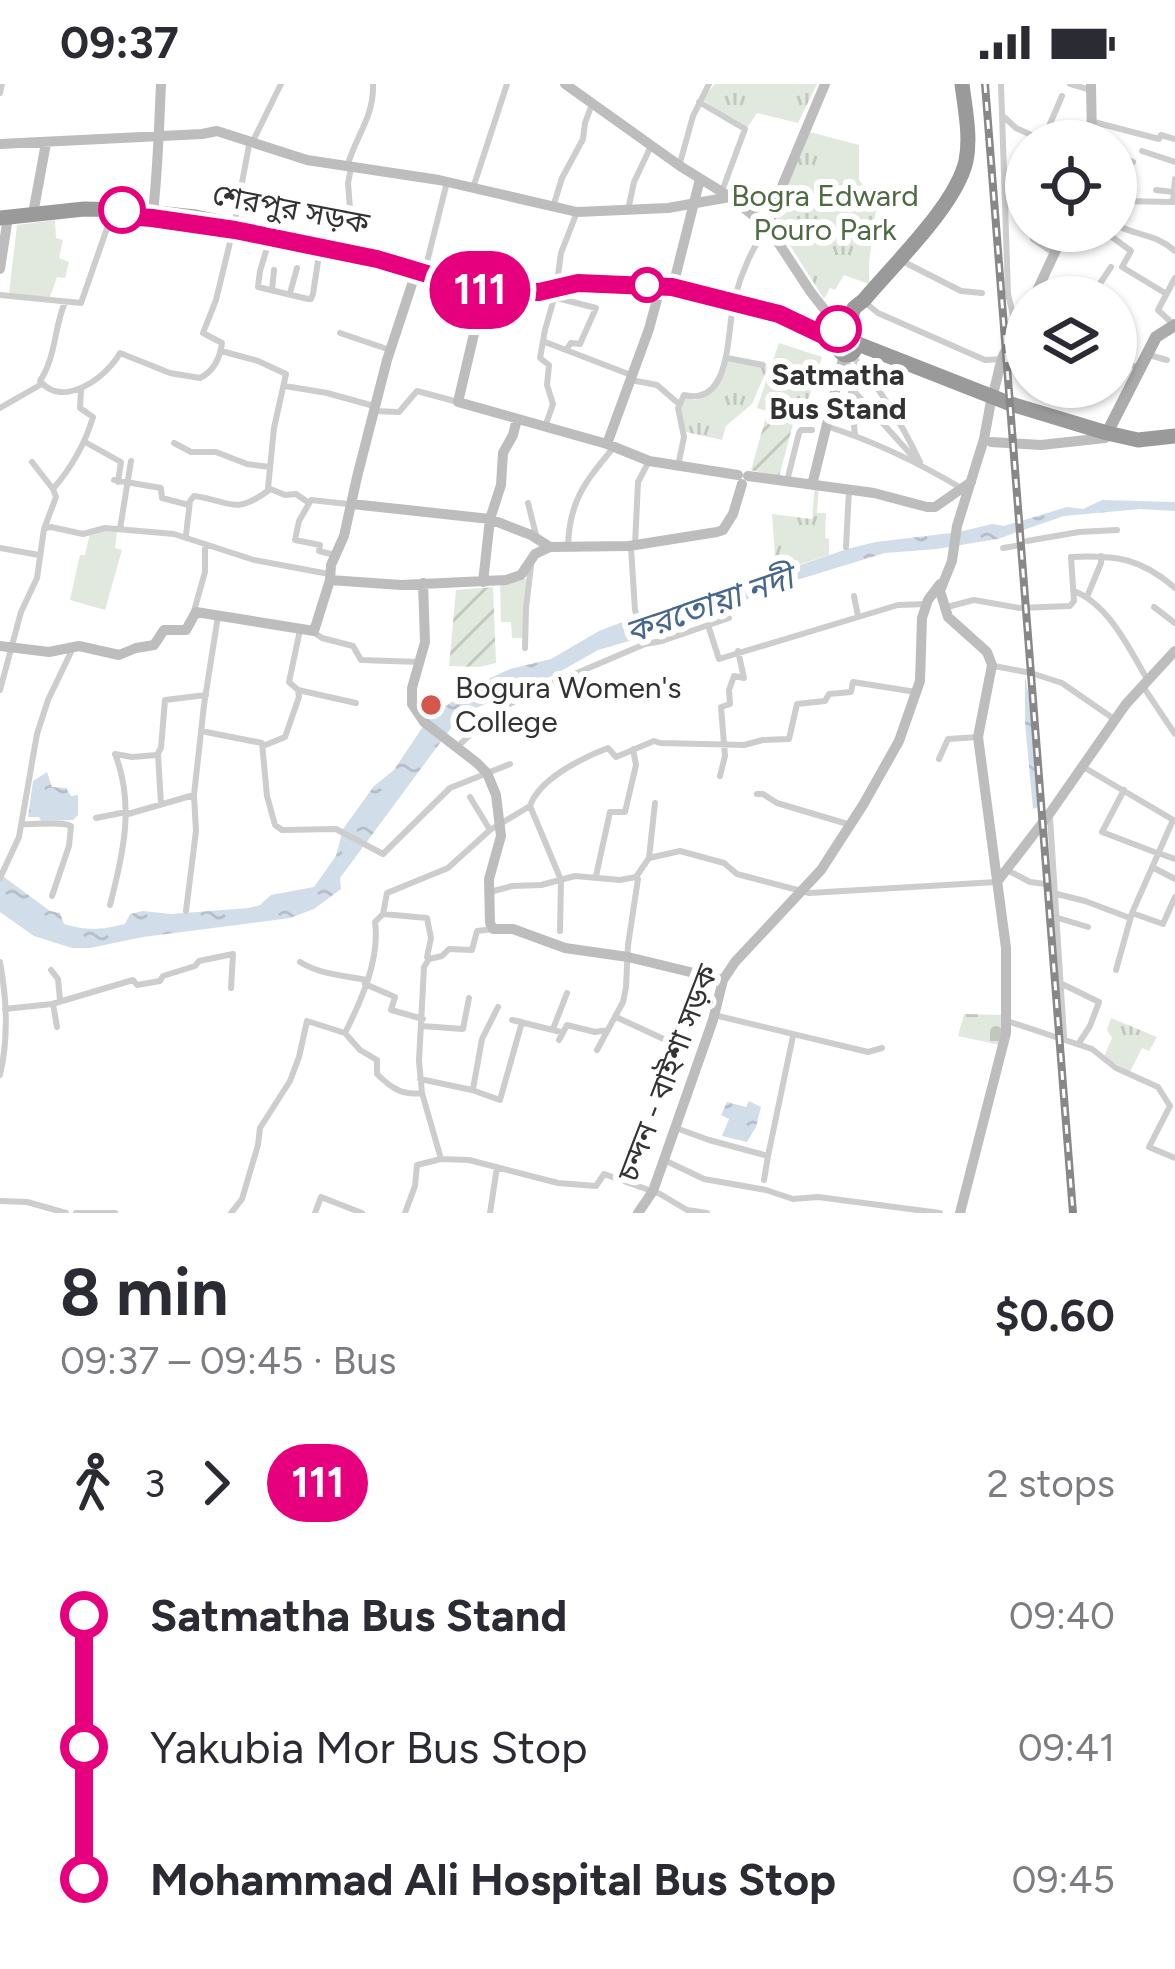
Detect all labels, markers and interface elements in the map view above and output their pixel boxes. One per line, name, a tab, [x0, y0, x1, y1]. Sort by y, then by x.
text: 09:37	[60, 15, 179, 69]
map controls	[1005, 120, 1137, 408]
button: locate	[1005, 120, 1137, 252]
street label: শেরপুর সড়ক	[210, 175, 373, 242]
park label: Bogra Edward Pouro Park	[731, 177, 919, 248]
unlabelled marker	[100, 188, 144, 232]
line badge: 111	[411, 251, 549, 329]
text: 111	[453, 264, 507, 315]
unlabelled marker	[631, 269, 663, 301]
button: layers	[1005, 276, 1137, 408]
marker: Satmatha Bus Stand	[816, 307, 860, 351]
place label: Satmatha Bus Stand	[769, 356, 907, 427]
water label: করতোয়া নদী	[620, 556, 804, 651]
place label: Bogura Women's College	[455, 669, 682, 740]
marker: Bogura Women's College	[418, 692, 444, 718]
street label: চন্দন - বাইশা সড়ক	[609, 959, 726, 1187]
text: 8 min	[60, 1252, 228, 1332]
text: $0.60	[994, 1288, 1115, 1342]
text: 09:37 – 09:45 · Bus	[60, 1337, 396, 1384]
icon: walk	[60, 1450, 126, 1516]
icon: forward	[183, 1450, 249, 1516]
text: 111	[291, 1457, 344, 1508]
text: 3	[144, 1460, 165, 1507]
text: 2 stops	[987, 1460, 1115, 1507]
text: Satmatha Bus Stand	[150, 1588, 567, 1642]
text: 09:40	[1009, 1592, 1115, 1639]
text: Yakubia Mor Bus Stop	[150, 1720, 588, 1774]
text: 09:41	[1018, 1724, 1115, 1771]
text: Mohammad Ali Hospital Bus Stop	[150, 1852, 836, 1906]
text: 09:45	[1011, 1856, 1115, 1903]

